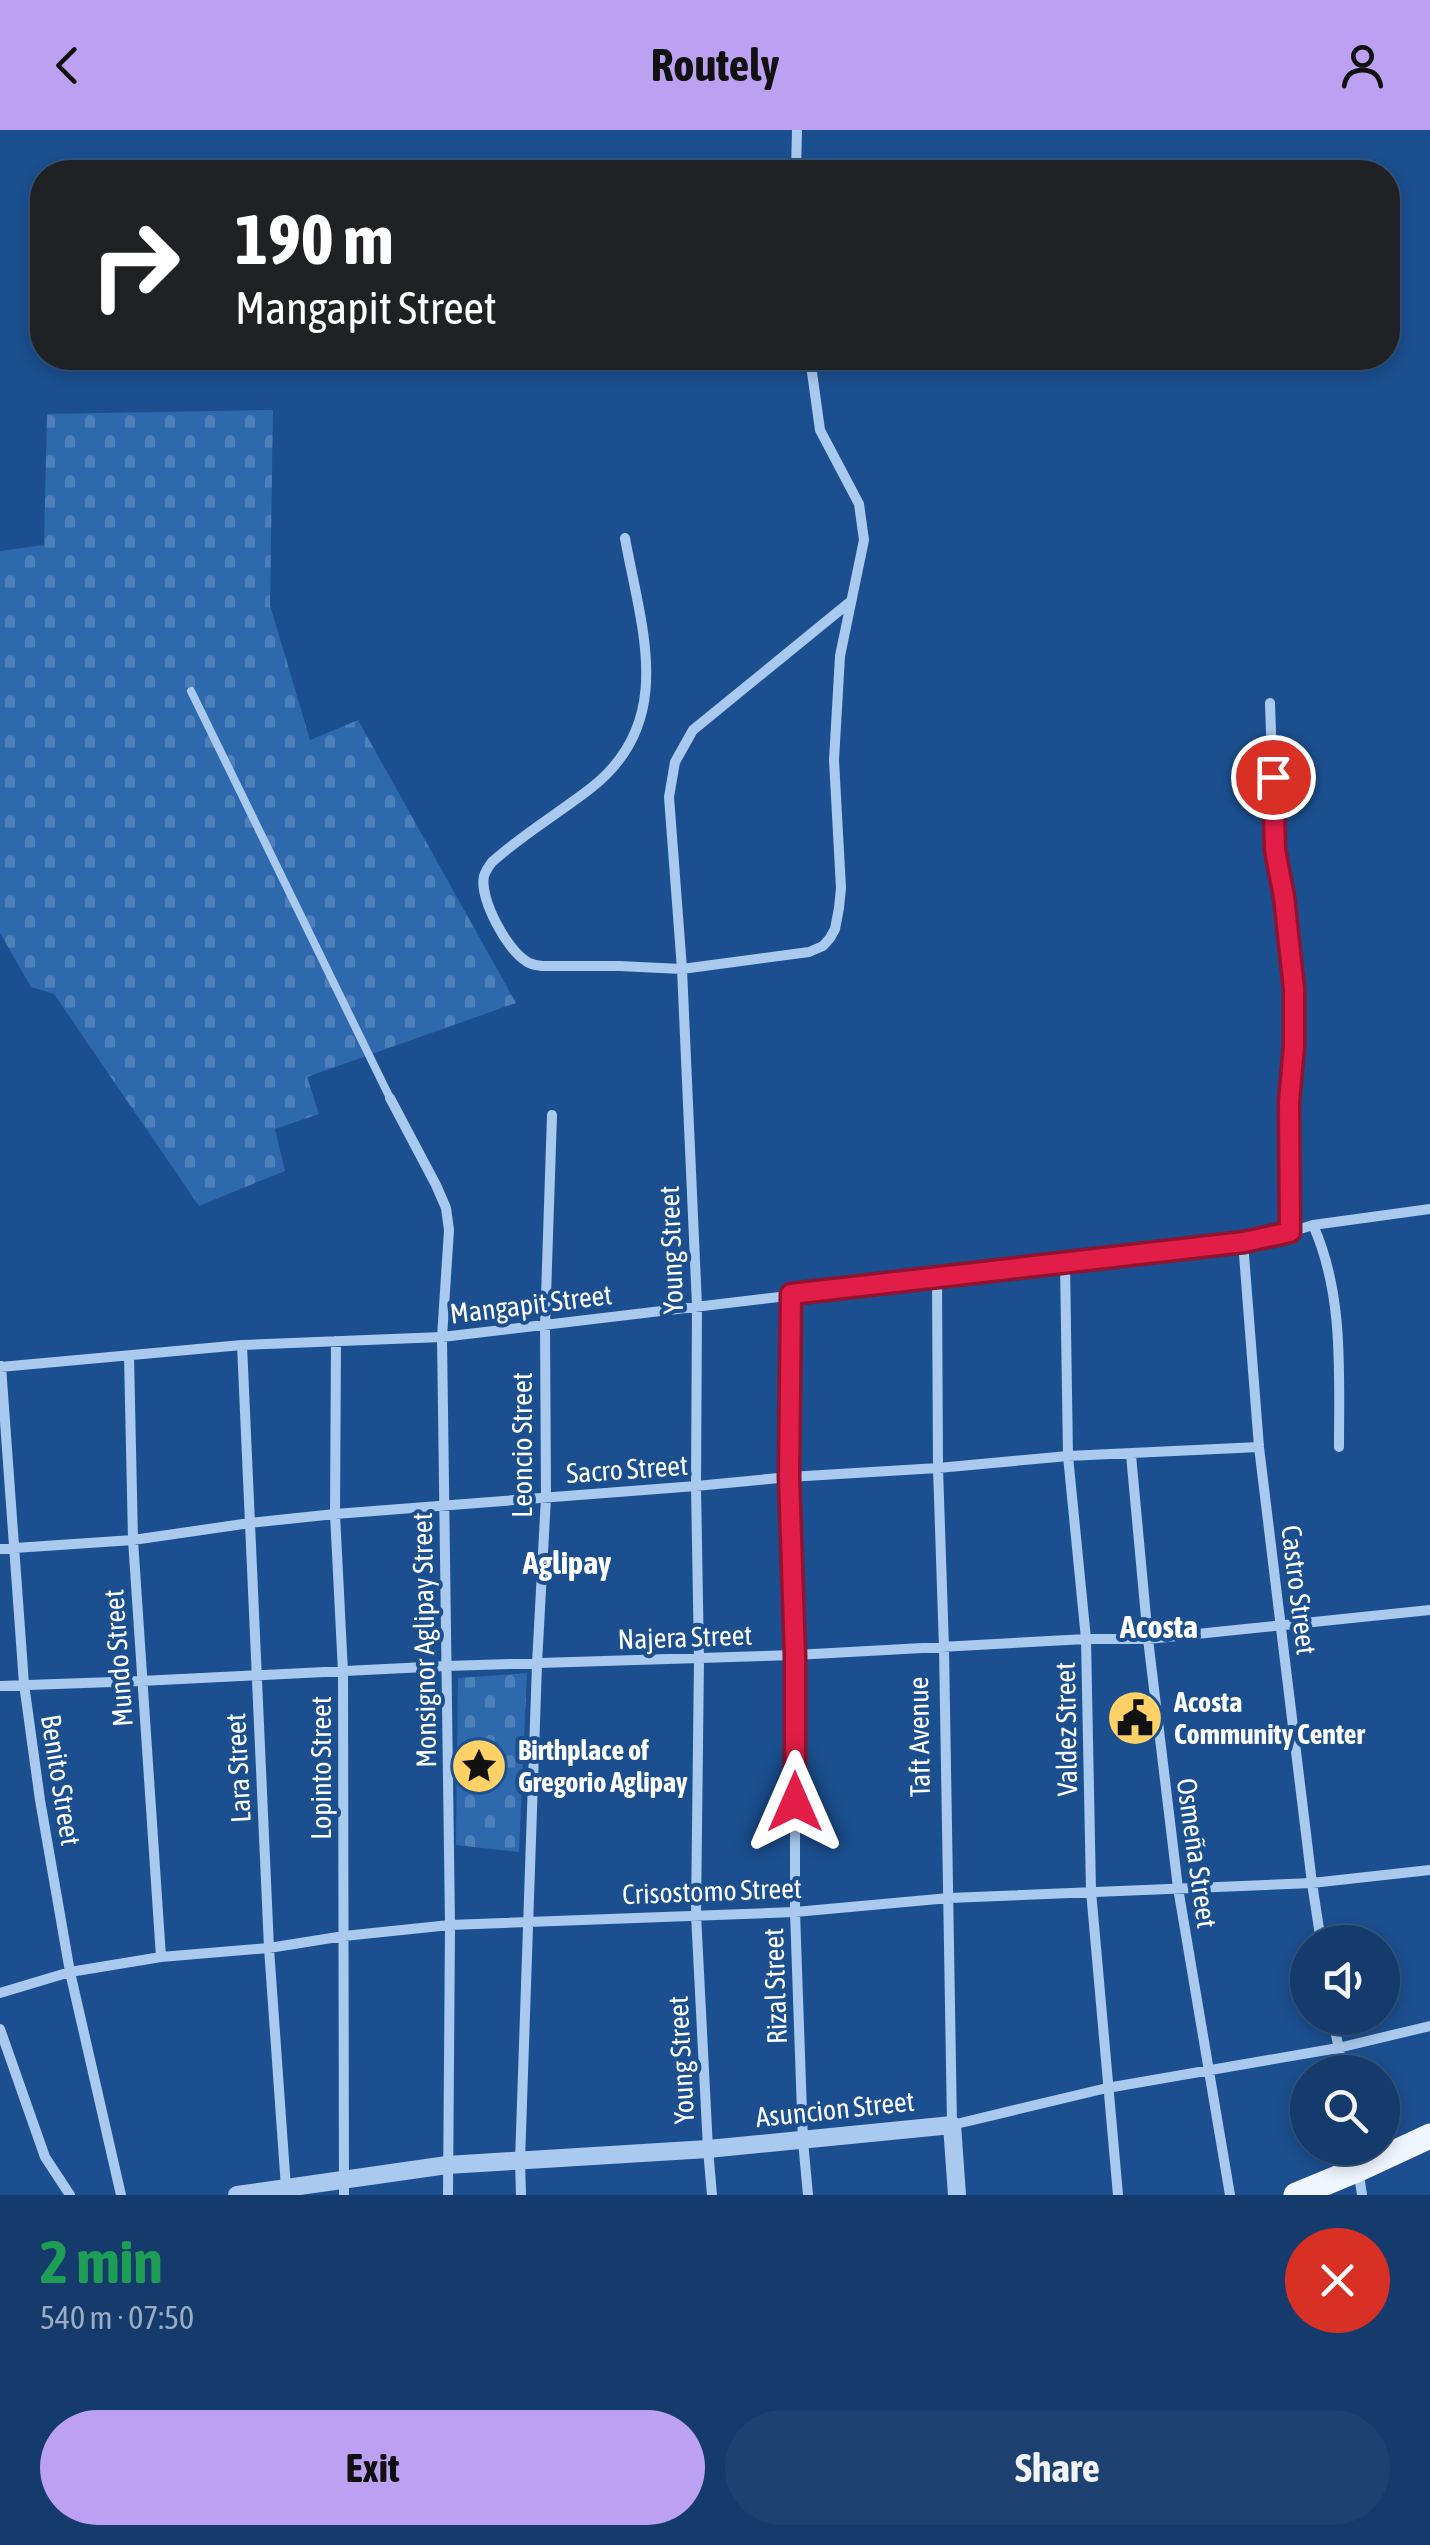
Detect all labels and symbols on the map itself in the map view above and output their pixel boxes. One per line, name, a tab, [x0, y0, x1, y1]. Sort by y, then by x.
pin	[1231, 735, 1316, 820]
street label: Young Street	[653, 1185, 689, 1315]
street label: Mangapit Street	[448, 1278, 614, 1330]
street label: Leoncio Street	[506, 1372, 538, 1518]
street label: Sacro Street	[565, 1449, 689, 1489]
street label: Monsignor Aglipay Street	[406, 1512, 442, 1768]
street label: Castro Street	[1275, 1523, 1323, 1657]
district label: Aglipay	[522, 1544, 612, 1581]
street label: Mundo Street	[97, 1588, 139, 1728]
district label: Acosta	[1119, 1608, 1198, 1645]
street label: Najera Street	[617, 1619, 753, 1655]
street label: Valdez Street	[1049, 1662, 1083, 1796]
street label: Taft Avenue	[902, 1676, 936, 1798]
place label: Acosta Community Center	[1173, 1686, 1365, 1750]
public building icon: Acosta Community Center	[1105, 1688, 1165, 1748]
street label: Lopinto Street	[305, 1696, 337, 1840]
street label: Benito Street	[35, 1712, 87, 1848]
street label: Lara Street	[219, 1712, 257, 1824]
place label: Birthplace of Gregorio Aglipay	[518, 1734, 688, 1798]
place icon: Birthplace of Gregorio Aglipay	[449, 1736, 509, 1796]
position arrow	[743, 1750, 847, 1854]
street label: Osmeña Street	[1171, 1776, 1223, 1930]
street label: Crisostomo Street	[622, 1872, 802, 1910]
street label: Rizal Street	[757, 1927, 793, 2045]
street label: Young Street	[662, 1995, 700, 2125]
street label: Asuncion Street	[754, 2085, 916, 2133]

